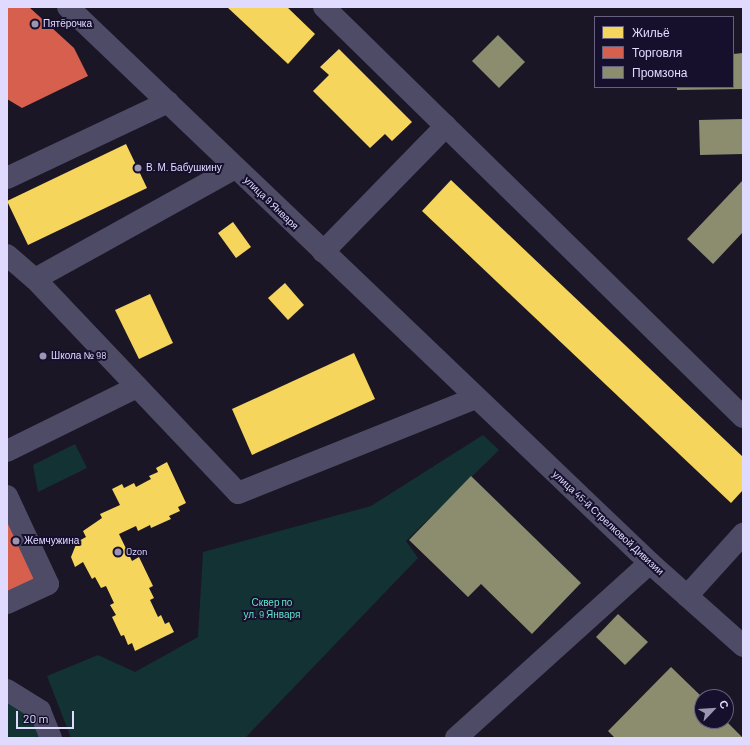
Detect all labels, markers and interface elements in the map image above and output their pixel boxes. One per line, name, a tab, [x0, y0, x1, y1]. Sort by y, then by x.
legend	[594, 16, 734, 88]
place label: Пятёрочка	[43, 18, 92, 30]
marker: Пятёрочка	[30, 19, 40, 29]
text: Жильё	[632, 25, 670, 39]
text: Торговля	[632, 45, 682, 59]
text: Промзона	[632, 65, 687, 79]
place label: В. М. Бабушкину	[146, 162, 222, 174]
marker: В. М. Бабушкину	[133, 163, 143, 173]
street label: улица 9 Января	[241, 174, 301, 232]
place label: Школа № 98	[51, 350, 107, 362]
marker: Школа № 98	[38, 351, 48, 361]
street label: улица 45-й Стрелковой Дивизии	[550, 468, 666, 578]
place label: Жемчужина	[24, 535, 79, 547]
marker: Жемчужина	[11, 536, 21, 546]
place label: Ozon	[126, 546, 148, 558]
marker: Ozon	[113, 547, 123, 557]
park label: Сквер по ул. 9 Января	[244, 596, 300, 620]
north arrow	[694, 689, 734, 729]
text: С	[717, 698, 732, 710]
scale bar	[18, 703, 76, 729]
text: 20 m	[23, 711, 49, 725]

